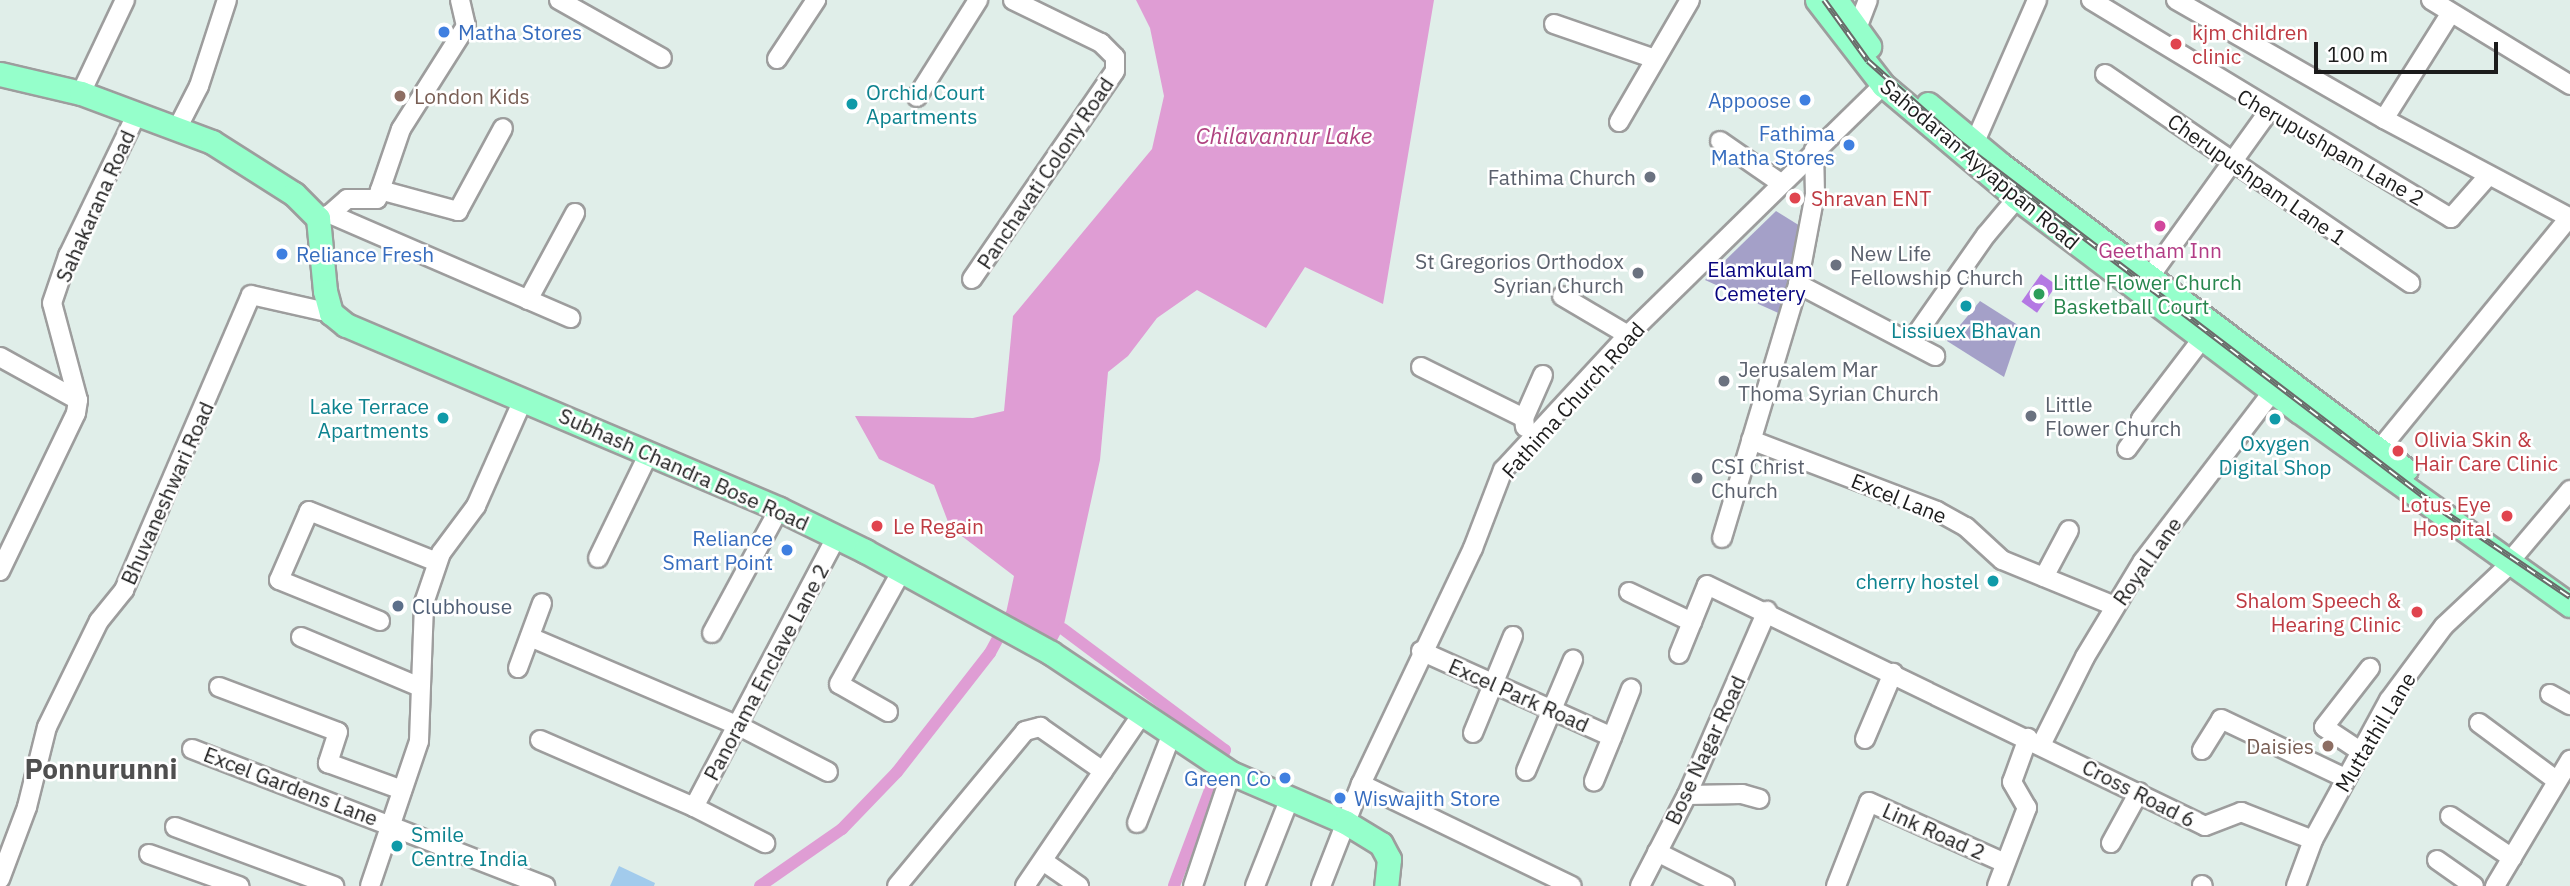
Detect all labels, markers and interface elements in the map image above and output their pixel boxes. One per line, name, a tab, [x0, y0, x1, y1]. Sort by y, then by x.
place label: Matha Stores	[458, 19, 582, 45]
place label: kjm children clinic	[2192, 19, 2308, 69]
marker: Matha Stores	[436, 24, 452, 40]
scale bar	[2318, 28, 2502, 72]
marker: kjm children clinic	[2166, 34, 2186, 54]
text: 100 m	[2327, 40, 2388, 68]
street label: Panchavati Colony Road	[971, 72, 1119, 274]
street label: Sahodaran Ayyappan Road	[1875, 73, 2085, 255]
place label: Orchid Court Apartments	[866, 79, 985, 129]
place label: London Kids	[414, 83, 530, 109]
street label: Cherupushpam Lane 2	[2233, 83, 2429, 211]
place label: Appoose	[1708, 87, 1791, 113]
marker: London Kids	[392, 88, 408, 104]
marker: Appoose	[1797, 92, 1813, 108]
marker: Orchid Court Apartments	[844, 96, 860, 112]
street label: Cherupushpam Lane 1	[2163, 108, 2351, 250]
place label: Fathima Matha Stores	[1711, 120, 1835, 170]
water label: Chilavannur Lake	[1196, 121, 1372, 149]
street label: Sahakarana Road	[50, 126, 140, 286]
marker: Fathima Matha Stores	[1841, 137, 1857, 153]
place label: Fathima Church	[1488, 164, 1636, 190]
marker: Fathima Church	[1642, 169, 1658, 185]
place label: Shravan ENT	[1811, 185, 1931, 211]
marker: Shravan ENT	[1785, 188, 1805, 208]
marker: Geetham Inn	[2152, 218, 2168, 234]
place label: Geetham Inn	[2098, 237, 2222, 263]
place label: New Life Fellowship Church	[1850, 240, 2023, 290]
place label: Reliance Fresh	[296, 241, 434, 267]
marker: Reliance Fresh	[274, 246, 290, 262]
place label: St Gregorios Orthodox Syrian Church	[1415, 248, 1624, 298]
park label: Elamkulam Cemetery	[1707, 256, 1813, 306]
marker: New Life Fellowship Church	[1828, 257, 1844, 273]
marker: St Gregorios Orthodox Syrian Church	[1630, 265, 1646, 281]
place label: Little Flower Church Basketball Court	[2053, 269, 2242, 319]
marker: Little Flower Church Basketball Court	[2031, 286, 2047, 302]
marker: Lissiuex Bhavan	[1958, 298, 1974, 314]
street label: Fathima Church Road	[1496, 317, 1650, 483]
place label: Lissiuex Bhavan	[1891, 317, 2041, 343]
place label: Jerusalem Mar Thoma Syrian Church	[1738, 356, 1939, 406]
marker: Jerusalem Mar Thoma Syrian Church	[1716, 373, 1732, 389]
place label: Little Flower Church	[2045, 391, 2181, 441]
place label: Lake Terrace Apartments	[309, 393, 429, 443]
street label: Bhuvaneshwari Road	[115, 398, 219, 588]
street label: Subhash Chandra Bose Road	[555, 402, 813, 536]
marker: Little Flower Church	[2023, 408, 2039, 424]
marker: Lake Terrace Apartments	[435, 410, 451, 426]
marker: Oxygen Digital Shop	[2267, 411, 2283, 427]
place label: Olivia Skin & Hair Care Clinic	[2414, 426, 2558, 476]
place label: Oxygen Digital Shop	[2218, 430, 2332, 480]
marker: Olivia Skin & Hair Care Clinic	[2388, 441, 2408, 461]
place label: CSI Christ Church	[1711, 453, 1805, 503]
street label: Excel Lane	[1848, 468, 1950, 528]
marker: CSI Christ Church	[1689, 470, 1705, 486]
place label: Lotus Eye Hospital	[2400, 491, 2491, 541]
marker: Lotus Eye Hospital	[2497, 506, 2517, 526]
street label: Royal Lane	[2107, 512, 2187, 610]
place label: Le Regain	[893, 513, 984, 539]
marker: Le Regain	[867, 516, 887, 536]
place label: Reliance Smart Point	[663, 525, 773, 575]
marker: Reliance Smart Point	[779, 542, 795, 558]
street label: Panorama Enclave Lane 2	[698, 559, 834, 785]
place label: cherry hostel	[1856, 568, 1979, 594]
marker: cherry hostel	[1985, 573, 2001, 589]
place label: Shalom Speech & Hearing Clinic	[2235, 587, 2401, 637]
place label: Clubhouse	[412, 593, 512, 619]
marker: Clubhouse	[390, 598, 406, 614]
marker: Shalom Speech & Hearing Clinic	[2407, 602, 2427, 622]
street label: Excel Park Road	[1445, 653, 1593, 737]
street label: Muttathil Lane	[2329, 668, 2421, 796]
street label: Bose Nagar Road	[1659, 672, 1751, 828]
place label: Daisies	[2246, 733, 2314, 759]
marker: Daisies	[2320, 738, 2336, 754]
street label: Excel Gardens Lane	[200, 741, 382, 831]
district label: Ponnurunni	[24, 752, 178, 786]
street label: Cross Road 6	[2078, 754, 2200, 832]
place label: Green Co	[1184, 765, 1271, 791]
marker: Green Co	[1277, 770, 1293, 786]
place label: Wiswajith Store	[1354, 785, 1500, 811]
marker: Wiswajith Store	[1332, 790, 1348, 806]
street label: Link Road 2	[1879, 797, 1989, 865]
place label: Smile Centre India	[411, 821, 528, 871]
marker: Smile Centre India	[389, 838, 405, 854]

